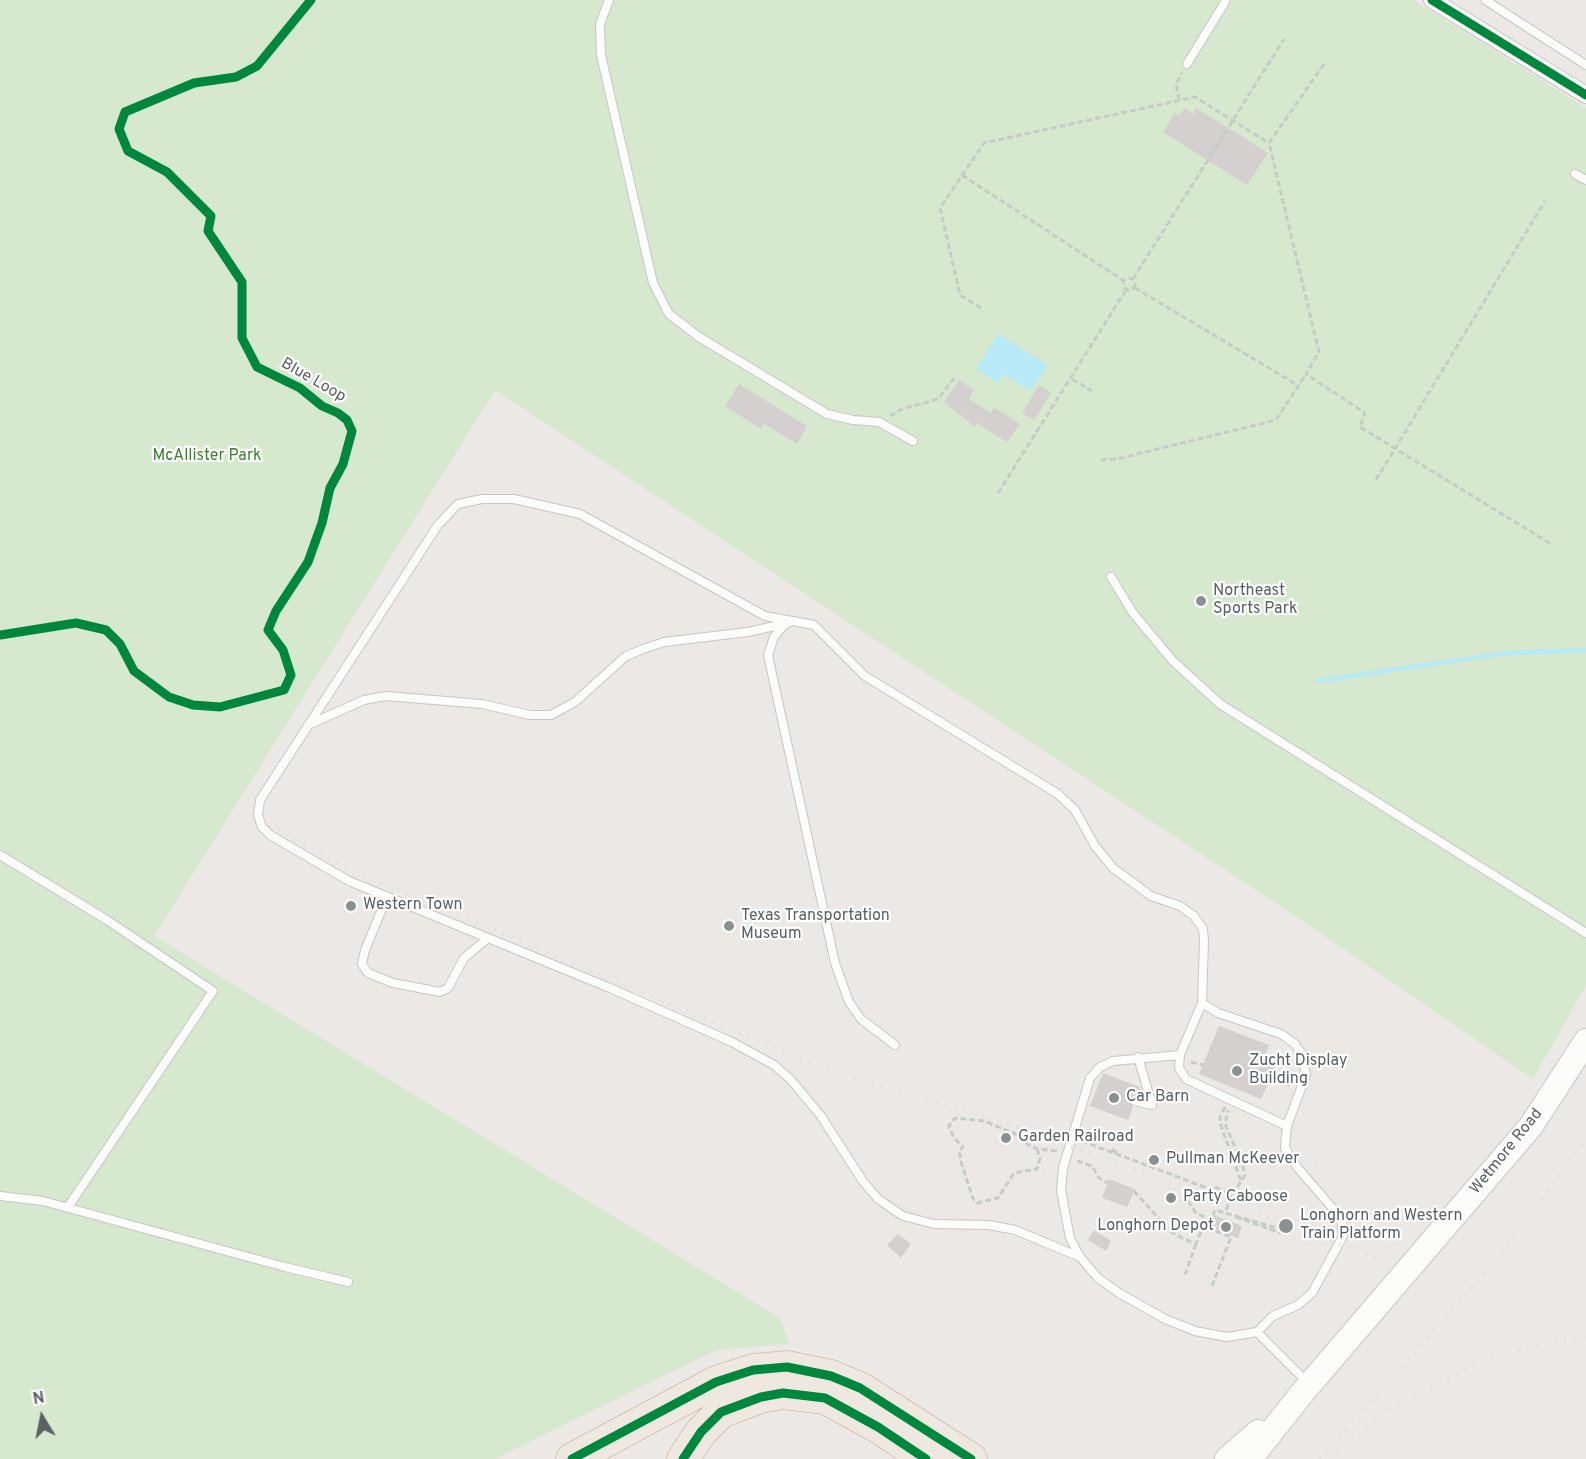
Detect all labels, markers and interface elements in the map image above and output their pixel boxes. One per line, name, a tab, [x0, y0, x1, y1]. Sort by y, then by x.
street label: Blue Loop	[277, 355, 349, 407]
park label: McAllister Park	[152, 447, 262, 467]
place label: Northeast Sports Park	[1213, 582, 1297, 620]
marker: Northeast Sports Park	[1194, 594, 1208, 608]
place label: Western Town	[363, 896, 463, 916]
marker: Western Town	[344, 899, 358, 913]
place label: Texas Transportation Museum	[741, 907, 890, 945]
marker: Texas Transportation Museum	[722, 919, 736, 933]
place label: Zucht Display Building	[1249, 1052, 1347, 1090]
marker: Zucht Display Building	[1230, 1064, 1244, 1078]
place label: Car Barn	[1126, 1088, 1189, 1108]
marker: Car Barn	[1107, 1091, 1121, 1105]
street label: Wetmore Road	[1467, 1105, 1547, 1199]
place label: Garden Railroad	[1018, 1128, 1134, 1148]
marker: Garden Railroad	[999, 1131, 1013, 1145]
place label: Pullman McKeever	[1166, 1150, 1300, 1170]
marker: Pullman McKeever	[1147, 1153, 1161, 1167]
place label: Party Caboose	[1183, 1188, 1288, 1208]
marker: Party Caboose	[1164, 1191, 1178, 1205]
place label: Longhorn and Western Train Platform	[1300, 1207, 1462, 1245]
place label: Longhorn Depot	[1097, 1217, 1214, 1237]
marker: Longhorn and Western Train Platform	[1277, 1217, 1295, 1235]
marker: Longhorn Depot	[1219, 1220, 1233, 1234]
north arrow	[12, 1387, 72, 1447]
text: N	[31, 1388, 46, 1410]

